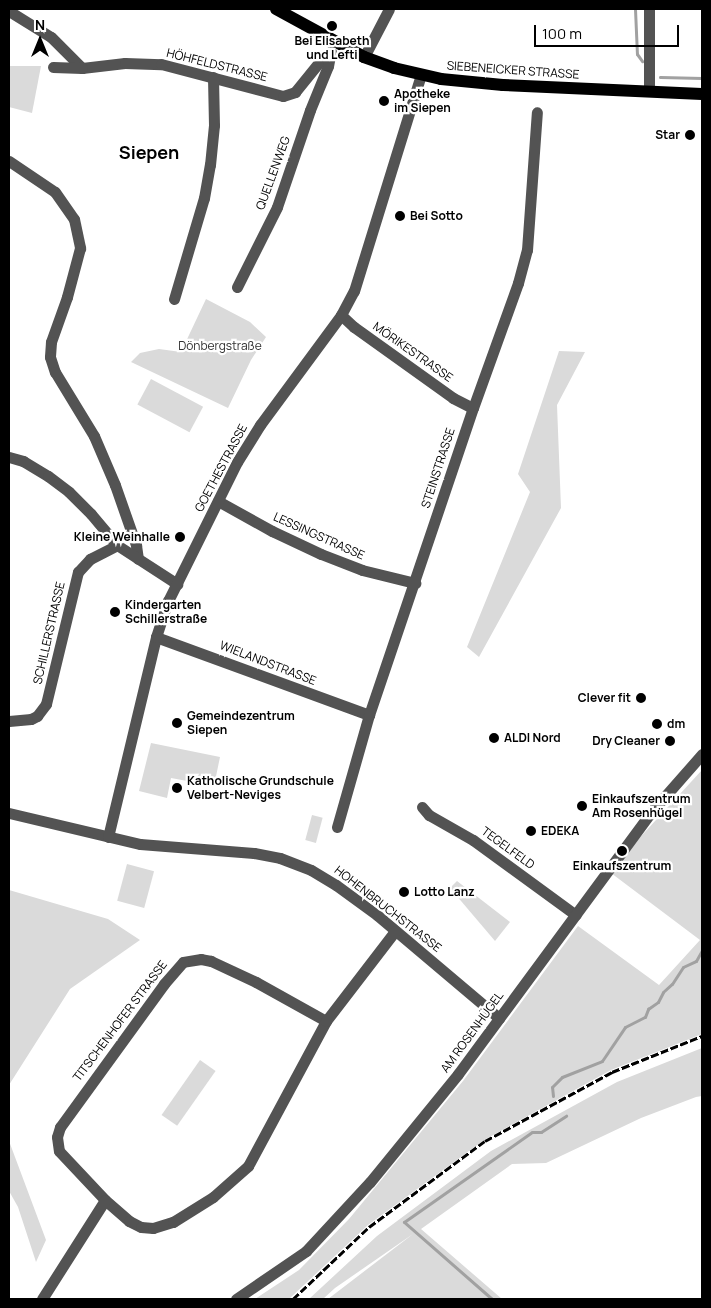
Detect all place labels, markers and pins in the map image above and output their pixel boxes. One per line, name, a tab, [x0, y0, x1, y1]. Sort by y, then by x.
marker: Bei Elisabeth und Lefti	[326, 20, 338, 32]
place label: Bei Elisabeth und Lefti	[294, 34, 370, 62]
place label: Apotheke im Siepen	[394, 87, 451, 115]
marker: Apotheke im Siepen	[378, 95, 390, 107]
place label: Star	[655, 128, 680, 142]
marker: Star	[684, 129, 696, 141]
place label: Bei Sotto	[410, 209, 463, 223]
marker: Bei Sotto	[394, 210, 406, 222]
place label: Kleine Weinhalle	[74, 530, 170, 544]
marker: Kleine Weinhalle	[174, 531, 186, 543]
place label: Kindergarten Schillerstraße	[125, 598, 207, 626]
marker: Kindergarten Schillerstraße	[109, 606, 121, 618]
place label: Clever fit	[578, 691, 631, 705]
marker: Clever fit	[635, 692, 647, 704]
place label: Gemeindezentrum Siepen	[187, 709, 295, 737]
marker: Gemeindezentrum Siepen	[171, 717, 183, 729]
place label: dm	[667, 717, 685, 731]
marker: dm	[651, 718, 663, 730]
place label: ALDI Nord	[504, 731, 561, 745]
marker: ALDI Nord	[488, 732, 500, 744]
place label: Dry Cleaner	[592, 734, 660, 748]
marker: Dry Cleaner	[664, 735, 676, 747]
place label: Katholische Grundschule Velbert-Neviges	[187, 774, 334, 802]
marker: Katholische Grundschule Velbert-Neviges	[171, 782, 183, 794]
place label: Einkaufszentrum Am Rosenhügel	[592, 792, 691, 820]
marker: Einkaufszentrum Am Rosenhügel	[576, 800, 588, 812]
place label: EDEKA	[541, 824, 579, 838]
marker: EDEKA	[525, 825, 537, 837]
marker: Einkaufszentrum	[616, 845, 628, 857]
place label: Einkaufszentrum	[573, 859, 671, 873]
place label: Lotto Lanz	[414, 885, 475, 899]
marker: Lotto Lanz	[398, 886, 410, 898]

